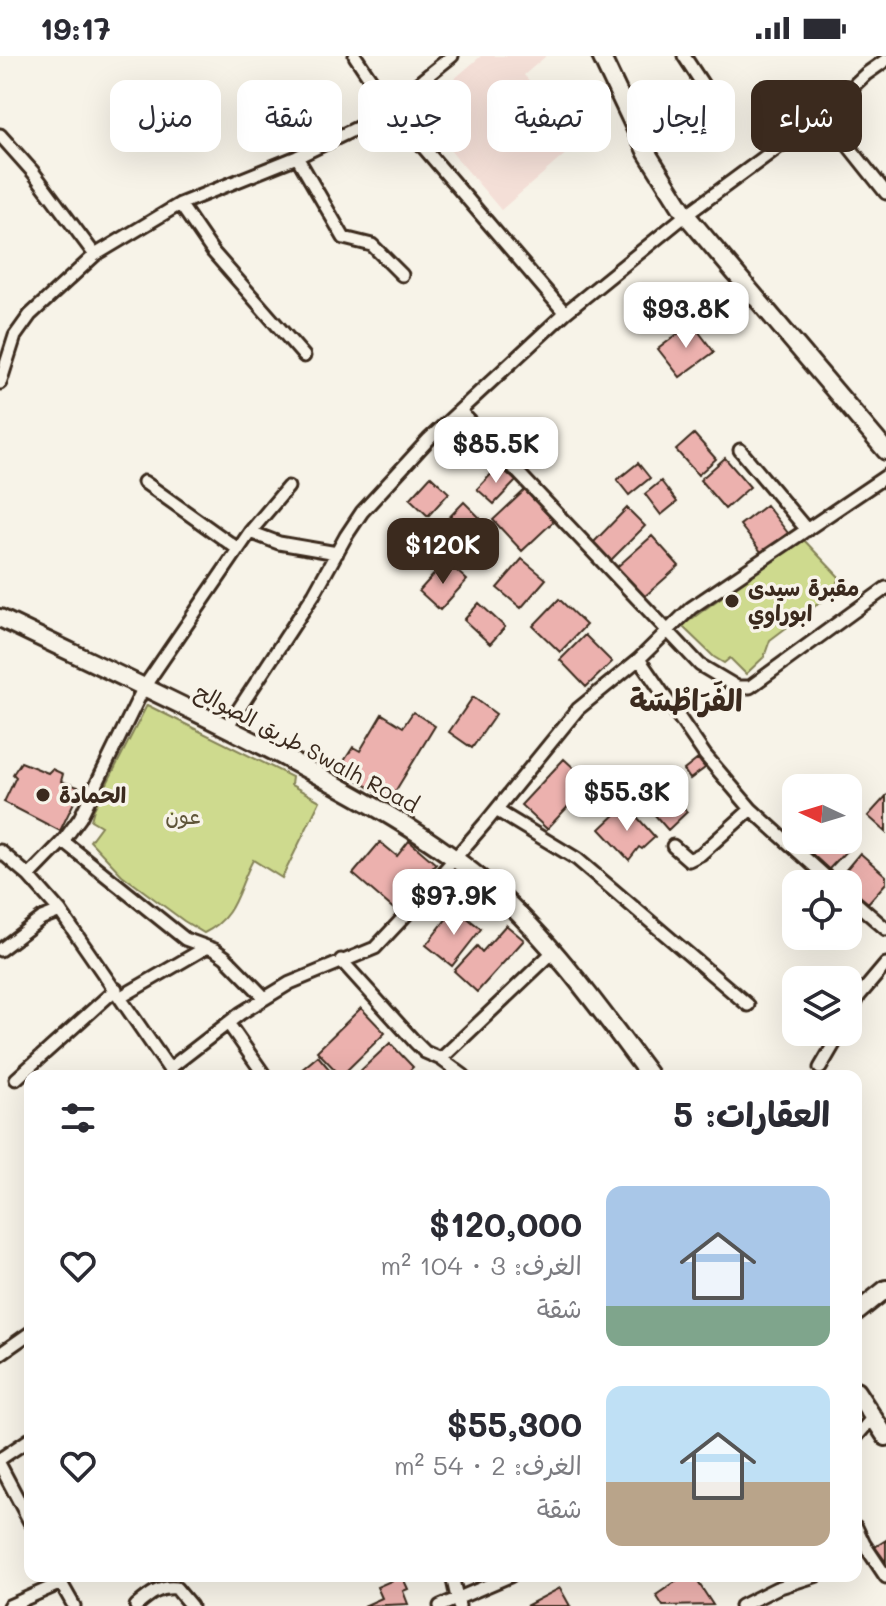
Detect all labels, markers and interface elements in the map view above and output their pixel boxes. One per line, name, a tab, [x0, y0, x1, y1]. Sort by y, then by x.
text: 19:17	[40, 8, 111, 48]
chip: منزل	[110, 80, 221, 152]
chip: شقة	[237, 80, 342, 152]
chip: جديد	[358, 80, 471, 152]
chip: تصفية	[487, 80, 611, 152]
chip: إيجار	[627, 80, 735, 152]
chip: شراء	[751, 80, 862, 152]
pin: $93.8K	[621, 282, 751, 350]
text: $93.8K	[642, 291, 730, 325]
pin: $85.5K	[431, 417, 561, 485]
text: $85.5K	[452, 426, 540, 460]
pin: $120K	[387, 518, 499, 586]
text: $120K	[405, 527, 481, 561]
place label: مقبرة سيدى ابوراوي	[748, 573, 859, 630]
marker: مقبرة سيدى ابوراوي	[723, 592, 741, 610]
street label: طريق الصوالح Swalh Road	[189, 676, 424, 821]
district label: الفَرَاطْسَة	[629, 679, 743, 719]
pin: $55.3K	[562, 765, 692, 833]
text: $55.3K	[583, 774, 671, 808]
north arrow	[782, 774, 862, 854]
map controls	[782, 774, 862, 1046]
place label: الحمادة	[59, 780, 126, 809]
marker: الحمادة	[34, 786, 52, 804]
park label: عون	[165, 801, 201, 830]
pin: $97.9K	[389, 869, 519, 937]
button: locate	[782, 870, 862, 950]
text: $97.9K	[411, 878, 497, 912]
button: layers	[782, 966, 862, 1046]
text: العقارات: 5	[673, 1091, 830, 1136]
icon: filters	[56, 1096, 100, 1140]
text: $120,000	[429, 1201, 582, 1246]
icon: home	[670, 1218, 766, 1314]
icon: heart	[56, 1244, 100, 1288]
text: الغرف: 3 · 104 m²	[381, 1248, 582, 1282]
text: شقة	[537, 1291, 582, 1325]
text: $55,300	[447, 1401, 582, 1446]
icon: home	[670, 1418, 766, 1514]
icon: heart	[56, 1444, 100, 1488]
text: الغرف: 2 · 54 m²	[394, 1448, 582, 1482]
text: شقة	[537, 1491, 582, 1525]

